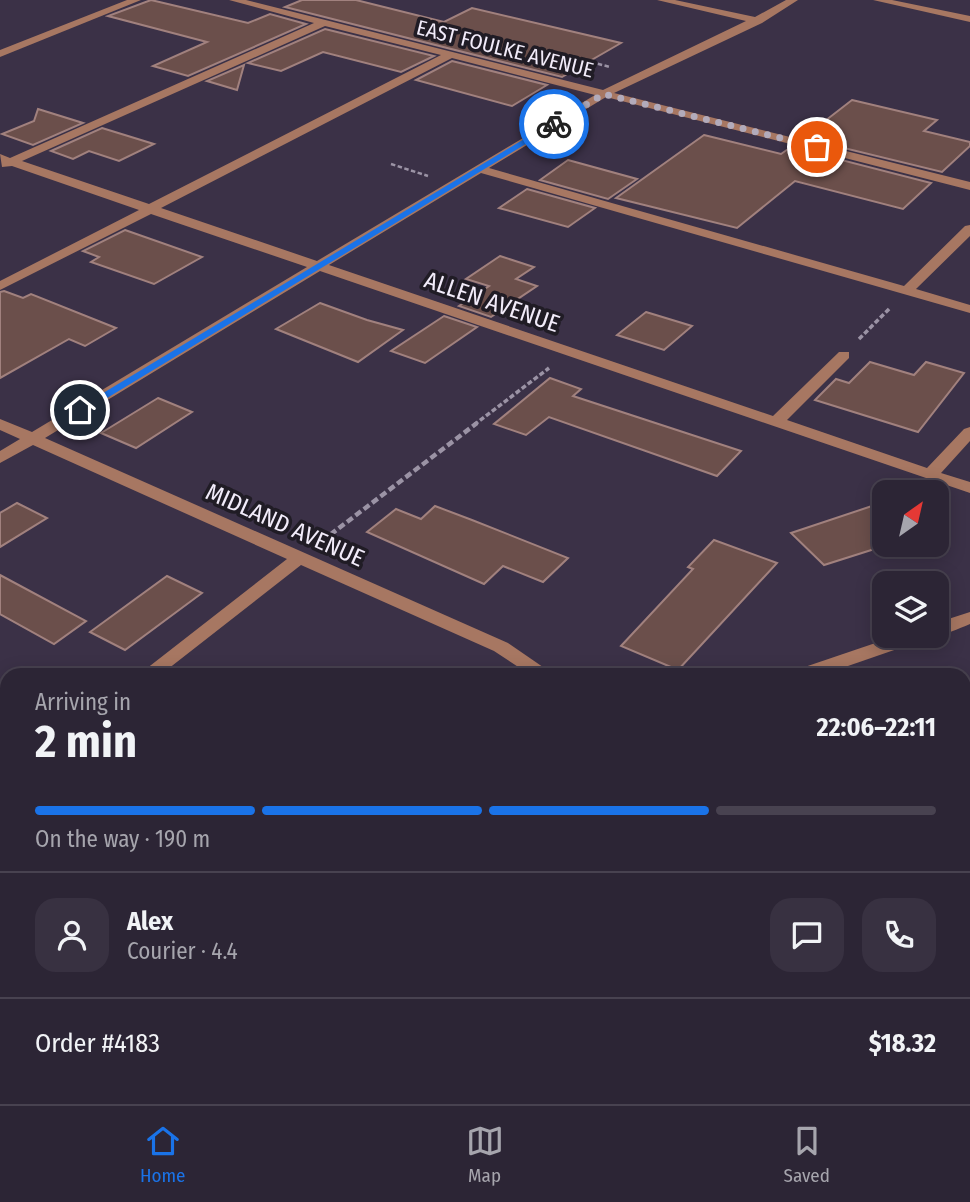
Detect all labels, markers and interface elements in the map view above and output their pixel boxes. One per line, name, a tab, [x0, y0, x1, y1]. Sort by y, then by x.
street label: EAST FOULKE AVENUE	[414, 14, 596, 84]
courier	[519, 89, 589, 159]
icon: bike	[535, 105, 573, 143]
pin	[787, 117, 847, 177]
icon: bag	[798, 128, 836, 166]
street label: ALLEN AVENUE	[421, 266, 563, 338]
pin	[50, 380, 110, 440]
icon: home	[61, 391, 99, 429]
street label: MIDLAND AVENUE	[201, 478, 369, 572]
north arrow	[872, 480, 948, 556]
map controls	[872, 480, 949, 648]
button: layers	[872, 571, 949, 648]
text: Arriving in	[35, 688, 131, 716]
text: 22:06–22:11	[816, 712, 936, 743]
text: 2 min	[35, 714, 137, 769]
text: On the way · 190 m	[35, 825, 210, 853]
button: person	[35, 898, 109, 972]
button: chat	[770, 898, 844, 972]
button: phone	[862, 898, 936, 972]
text: Alex	[127, 906, 173, 937]
text: Courier · 4.4	[127, 937, 238, 965]
text: Order #4183	[35, 1028, 160, 1059]
text: $18.32	[869, 1028, 936, 1059]
tab: Home	[140, 1122, 186, 1187]
tab: Map	[466, 1122, 504, 1187]
tab: Saved	[784, 1122, 830, 1187]

